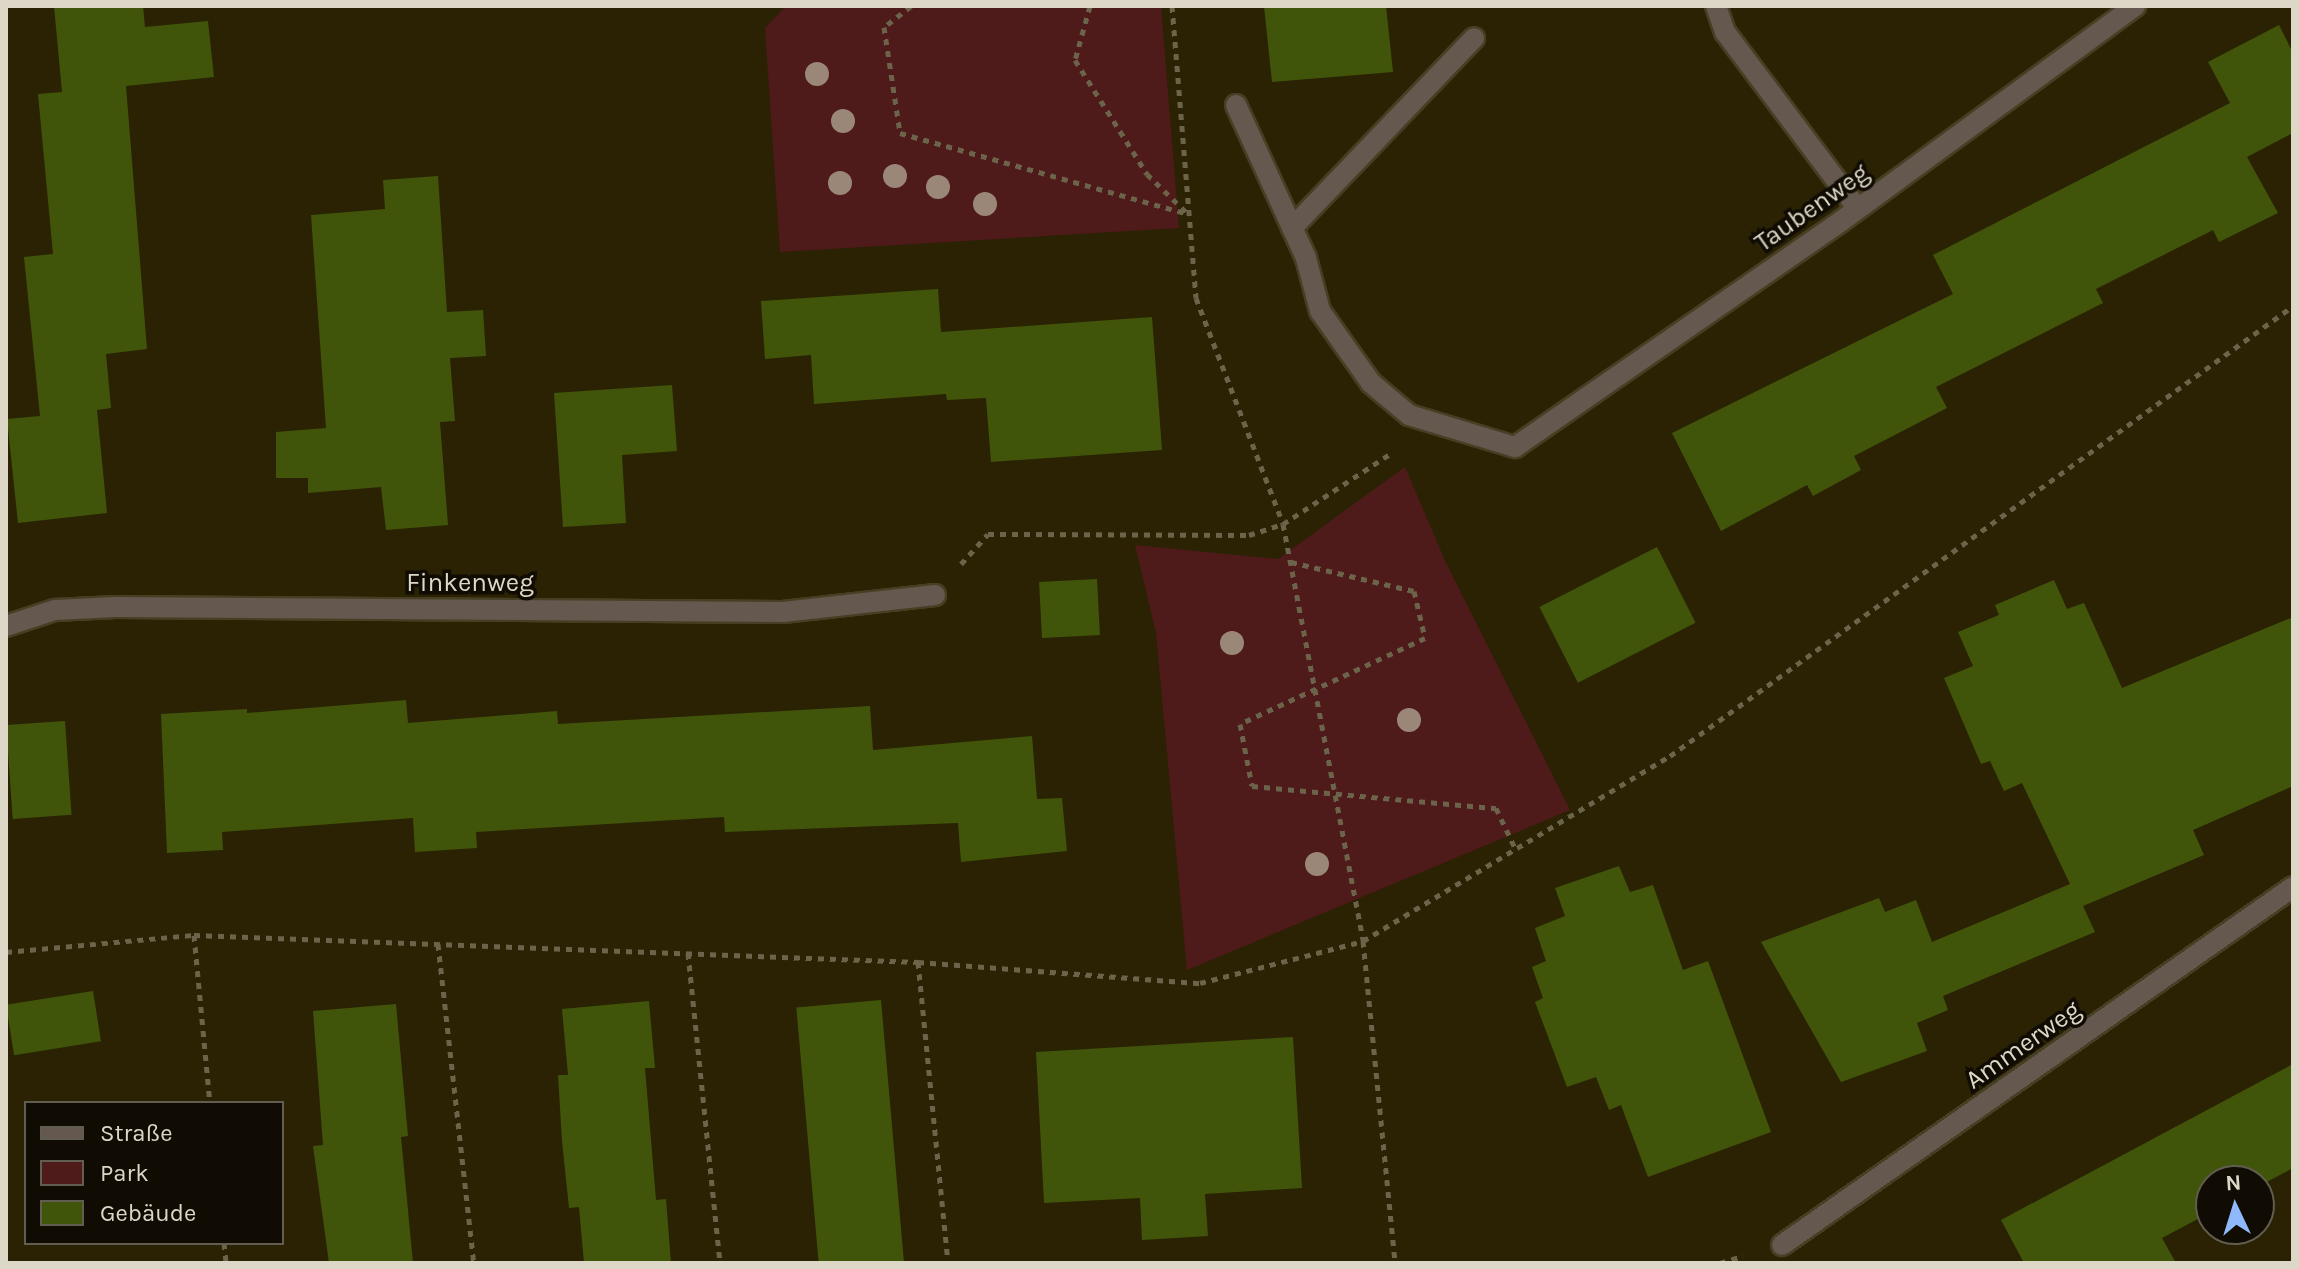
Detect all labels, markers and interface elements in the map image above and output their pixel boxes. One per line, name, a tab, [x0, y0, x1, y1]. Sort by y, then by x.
street label: Taubenweg	[1749, 157, 1875, 259]
street label: Finkenweg	[406, 567, 534, 599]
street label: Ammerweg	[1959, 994, 2087, 1096]
legend	[24, 1101, 284, 1245]
text: Straße	[100, 1119, 172, 1147]
text: Park	[100, 1159, 149, 1187]
north arrow	[2195, 1165, 2275, 1245]
text: N	[2225, 1170, 2242, 1197]
text: Gebäude	[100, 1199, 196, 1227]

